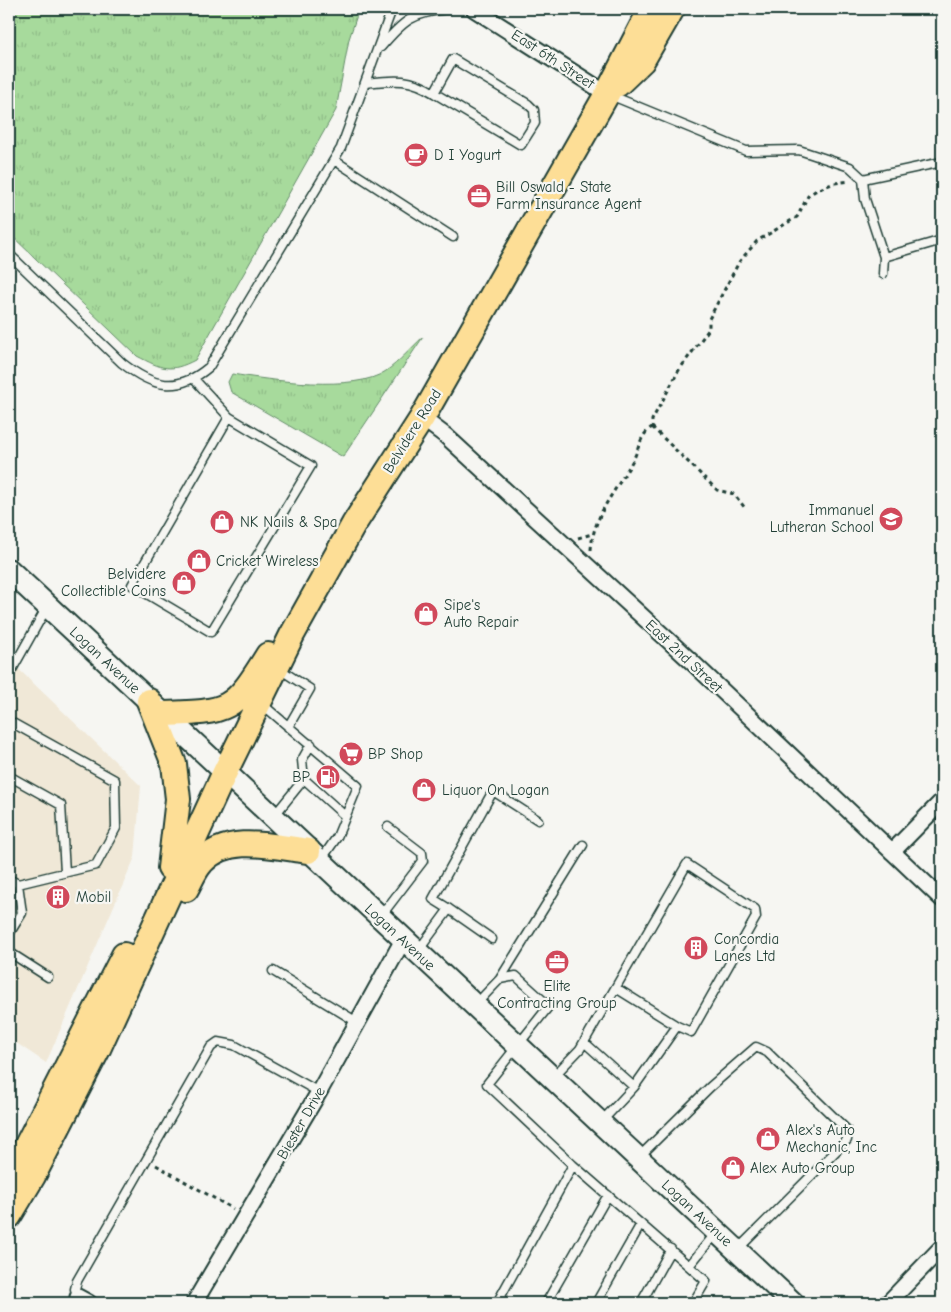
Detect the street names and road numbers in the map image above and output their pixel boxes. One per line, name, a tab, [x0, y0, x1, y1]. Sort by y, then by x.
street label: East 6th Street	[508, 25, 598, 93]
street label: Belvidere Road	[379, 386, 445, 476]
street label: East 2nd Street	[642, 616, 727, 697]
street label: Logan Avenue	[66, 623, 144, 698]
street label: Logan Avenue	[361, 900, 439, 975]
street label: Biester Drive	[273, 1083, 329, 1163]
street label: Logan Avenue	[658, 1176, 736, 1251]

